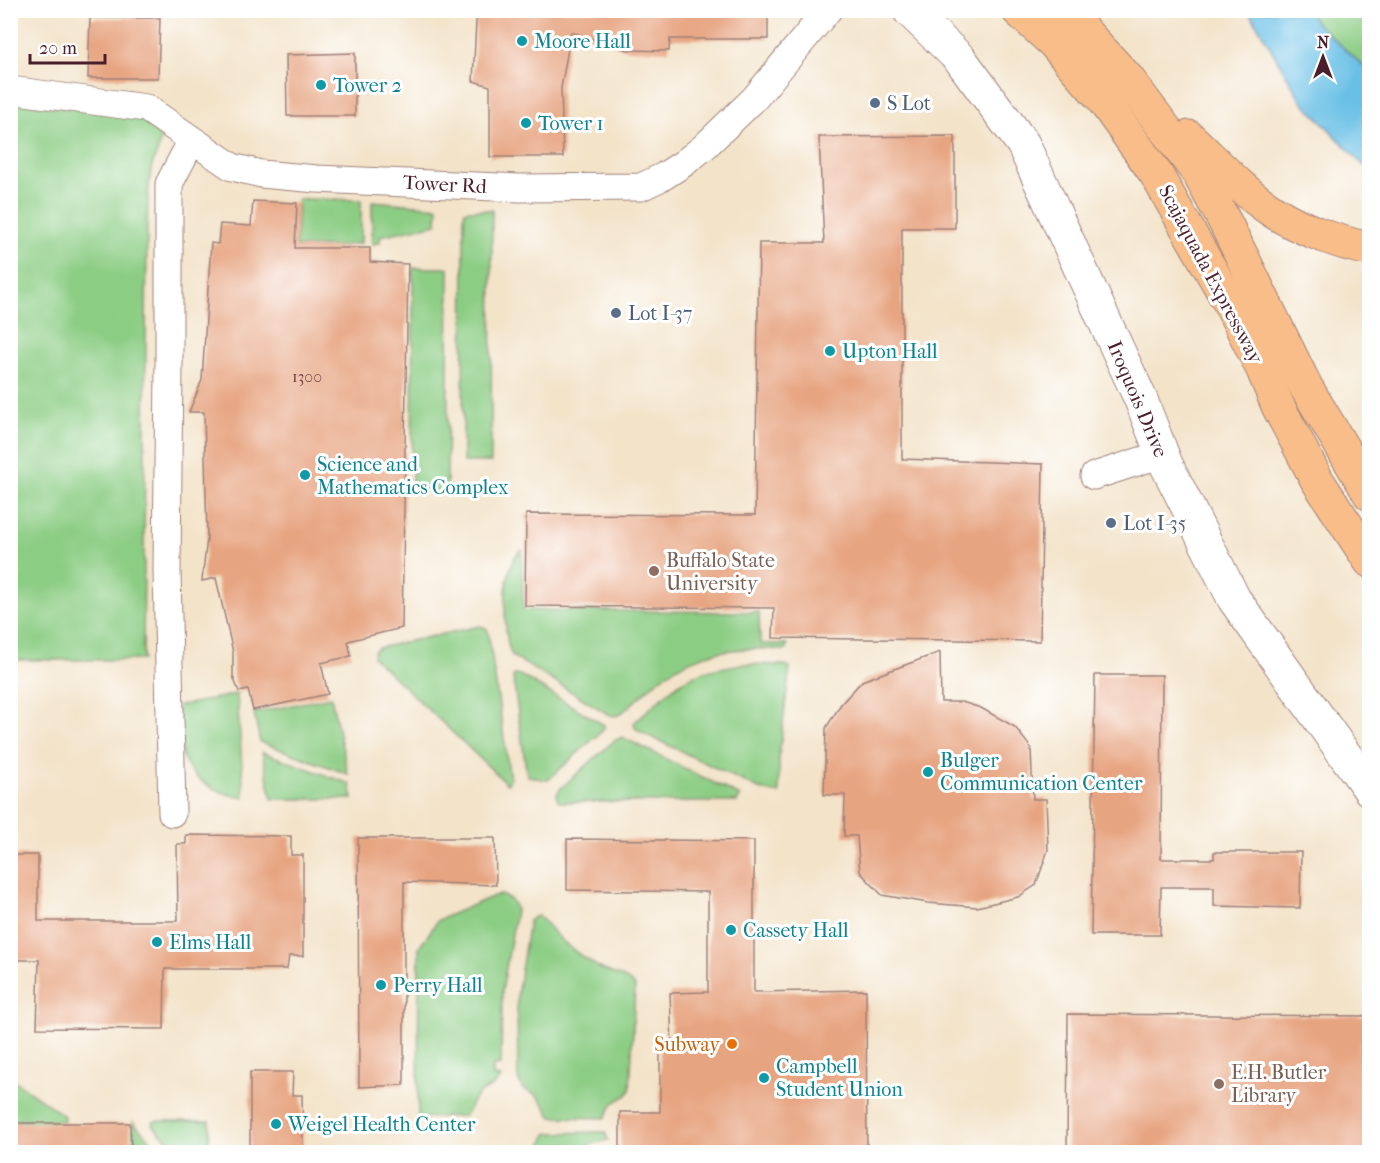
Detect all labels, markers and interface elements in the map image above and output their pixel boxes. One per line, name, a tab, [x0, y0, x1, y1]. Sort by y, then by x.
scale bar	[30, 27, 105, 65]
north arrow	[1293, 27, 1353, 87]
place label: Moore Hall	[534, 30, 631, 53]
text: N	[1317, 33, 1330, 52]
marker: Moore Hall	[515, 34, 529, 48]
text: 20 m	[39, 38, 77, 59]
place label: Tower 2	[333, 74, 402, 97]
marker: Tower 2	[314, 78, 328, 92]
place label: S Lot	[887, 92, 931, 115]
marker: S Lot	[868, 96, 882, 110]
place label: Tower 1	[538, 112, 604, 135]
marker: Tower 1	[519, 116, 533, 130]
street label: Tower Rd	[403, 171, 489, 198]
street label: Scajaquada Expressway	[1154, 181, 1268, 369]
place label: Lot I-37	[628, 302, 693, 325]
marker: Lot I-37	[609, 306, 623, 320]
street label: Iroquois Drive	[1103, 337, 1172, 461]
place label: Upton Hall	[842, 340, 938, 363]
marker: Upton Hall	[823, 344, 837, 358]
house number: 1300	[292, 367, 322, 386]
place label: Science and Mathematics Complex	[317, 453, 509, 499]
marker: Science and Mathematics Complex	[298, 468, 312, 482]
place label: Lot I-35	[1123, 512, 1186, 535]
marker: Lot I-35	[1104, 516, 1118, 530]
place label: Buffalo State University	[666, 549, 775, 595]
marker: Buffalo State University	[647, 564, 661, 578]
place label: Bulger Communication Center	[940, 749, 1143, 795]
marker: Bulger Communication Center	[921, 765, 935, 779]
place label: Cassety Hall	[743, 919, 849, 942]
marker: Cassety Hall	[724, 923, 738, 937]
place label: Elms Hall	[169, 931, 252, 954]
marker: Elms Hall	[150, 935, 164, 949]
place label: Perry Hall	[393, 974, 483, 997]
marker: Perry Hall	[374, 978, 388, 992]
place label: Subway	[654, 1033, 721, 1056]
marker: Subway	[725, 1037, 739, 1051]
place label: Campbell Student Union	[776, 1055, 903, 1101]
place label: E.H. Butler Library	[1231, 1061, 1327, 1107]
marker: Campbell Student Union	[757, 1071, 771, 1085]
marker: E.H. Butler Library	[1212, 1077, 1226, 1091]
place label: Weigel Health Center	[287, 1113, 476, 1136]
marker: Weigel Health Center	[269, 1117, 283, 1131]

